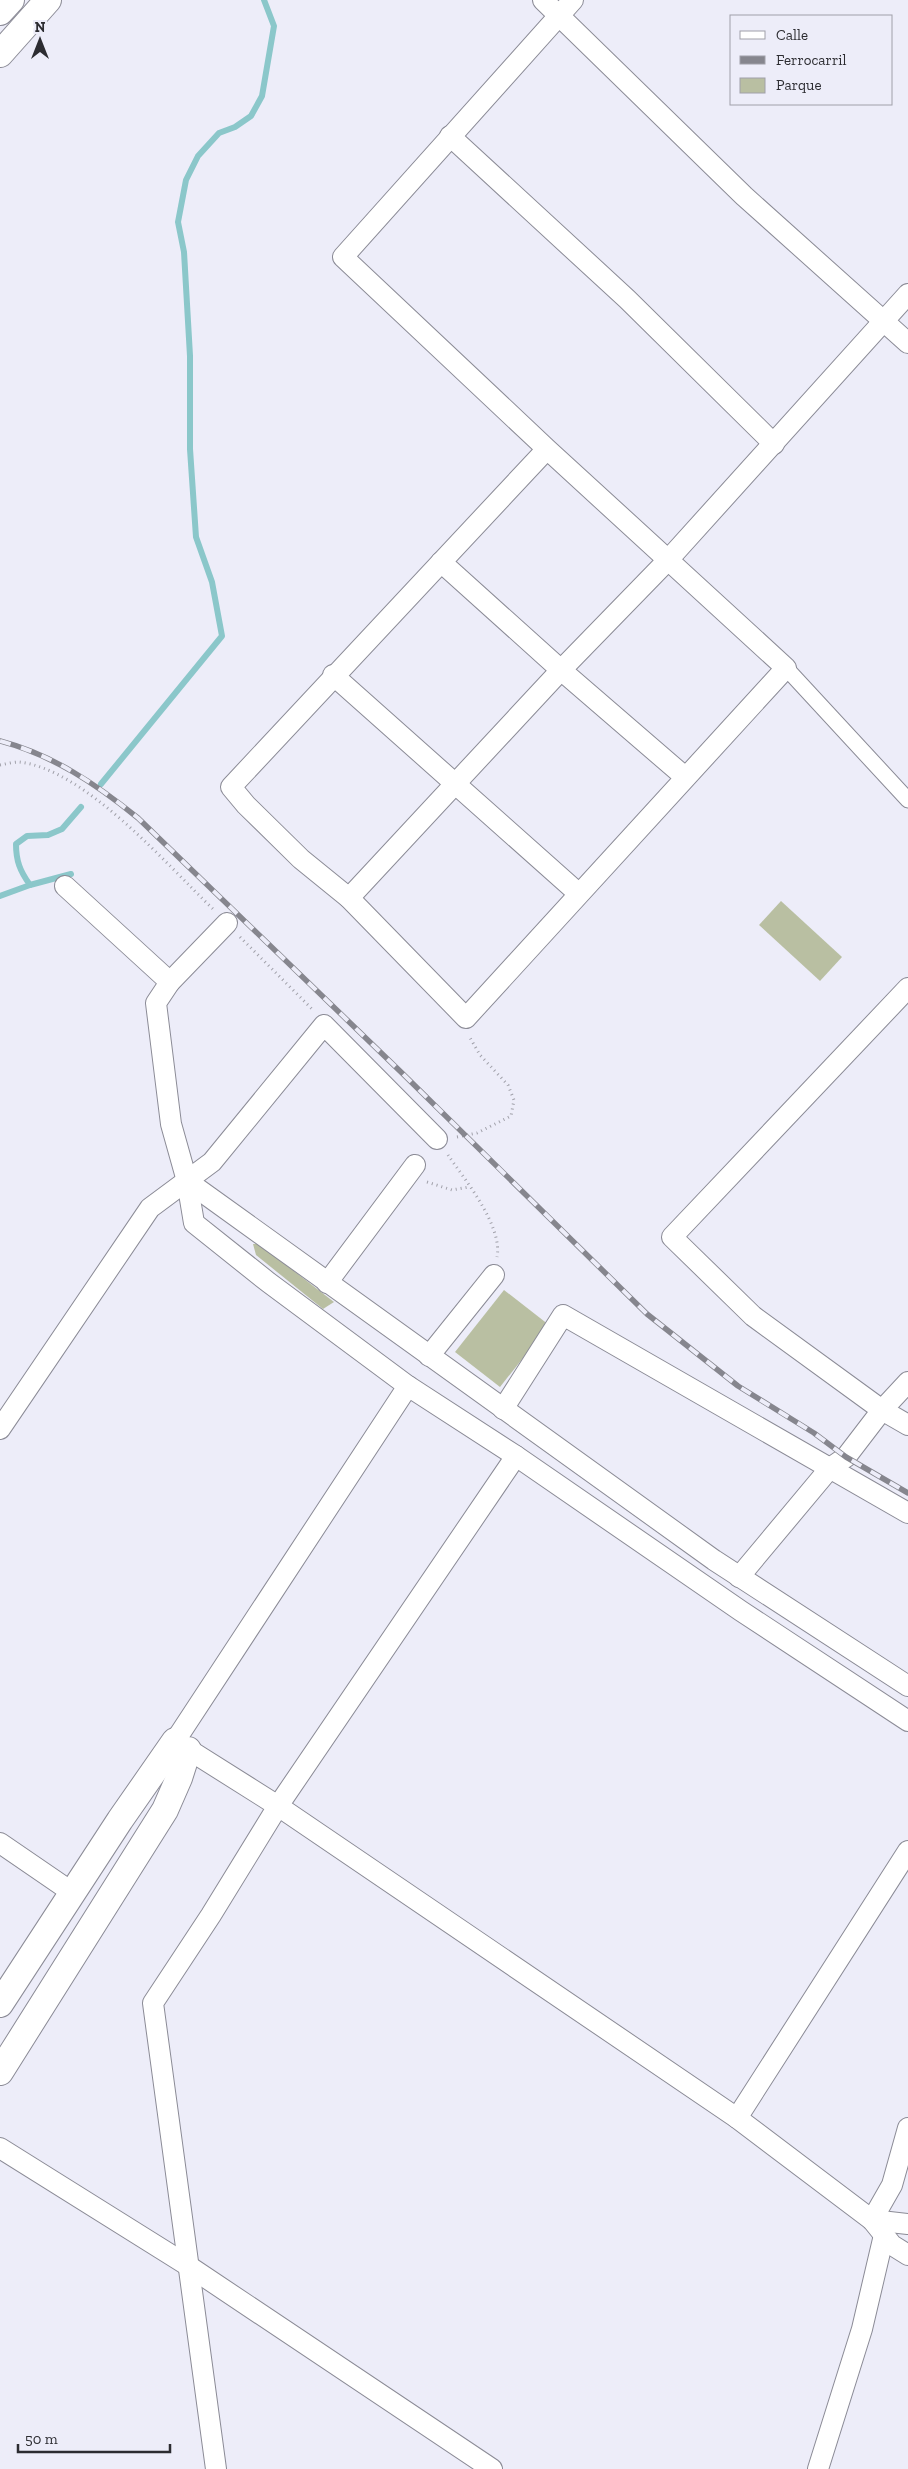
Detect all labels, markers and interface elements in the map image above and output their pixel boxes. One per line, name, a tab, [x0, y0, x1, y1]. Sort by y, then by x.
north arrow	[15, 15, 65, 65]
legend	[730, 15, 893, 105]
text: N	[35, 19, 46, 36]
text: Calle	[776, 26, 808, 44]
text: Ferrocarril	[776, 51, 846, 69]
text: Parque	[776, 76, 822, 94]
scale bar	[18, 2422, 170, 2454]
text: 50 m	[25, 2430, 58, 2448]

